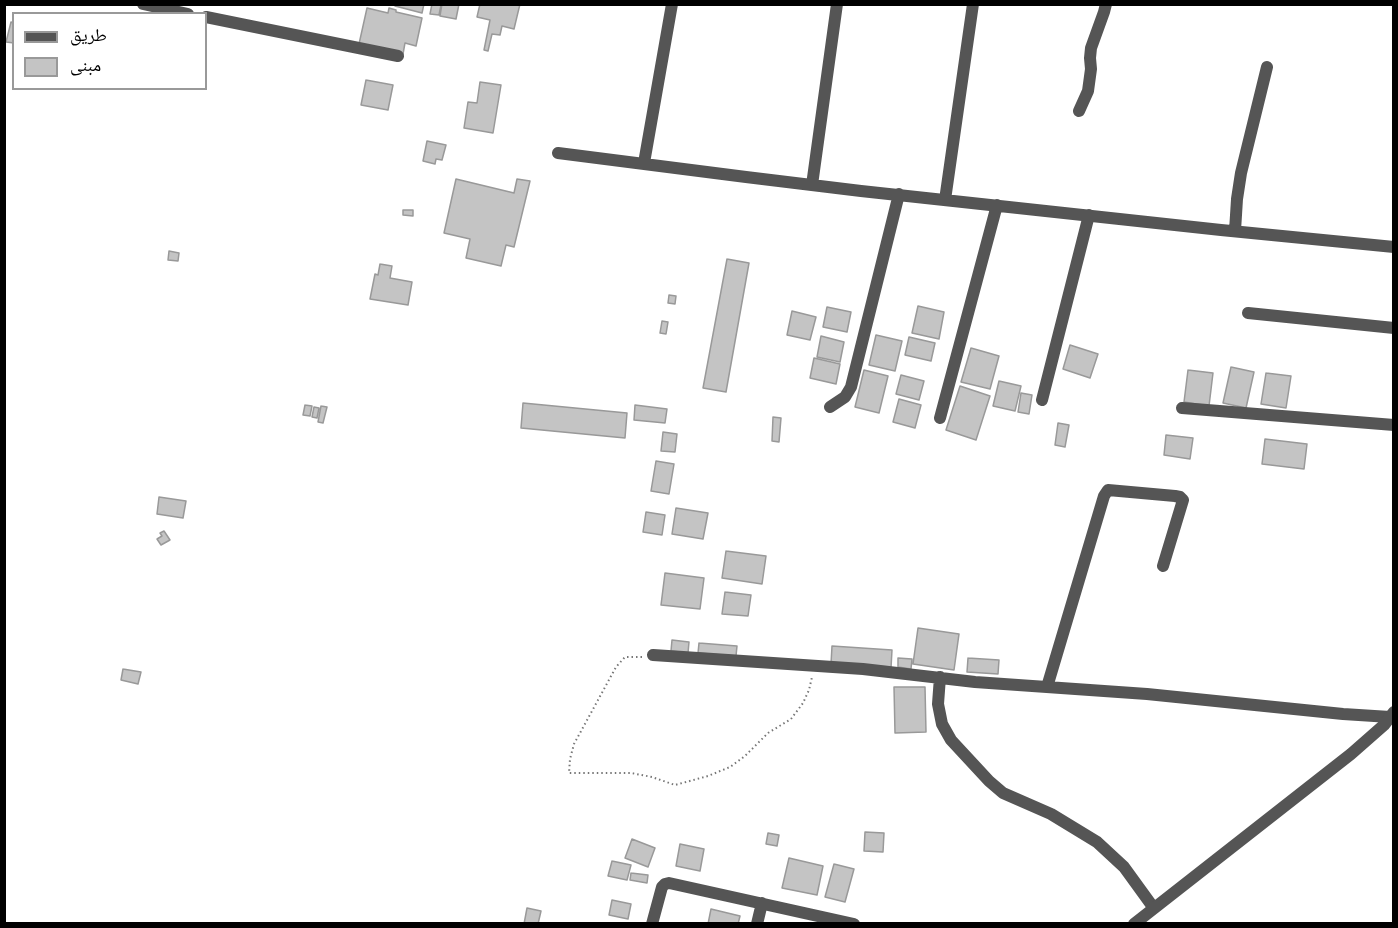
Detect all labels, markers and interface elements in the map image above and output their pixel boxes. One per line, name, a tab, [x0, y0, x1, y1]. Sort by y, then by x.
legend	[12, 12, 207, 90]
text: طريق	[70, 24, 107, 46]
text: مبنى	[70, 54, 101, 76]

